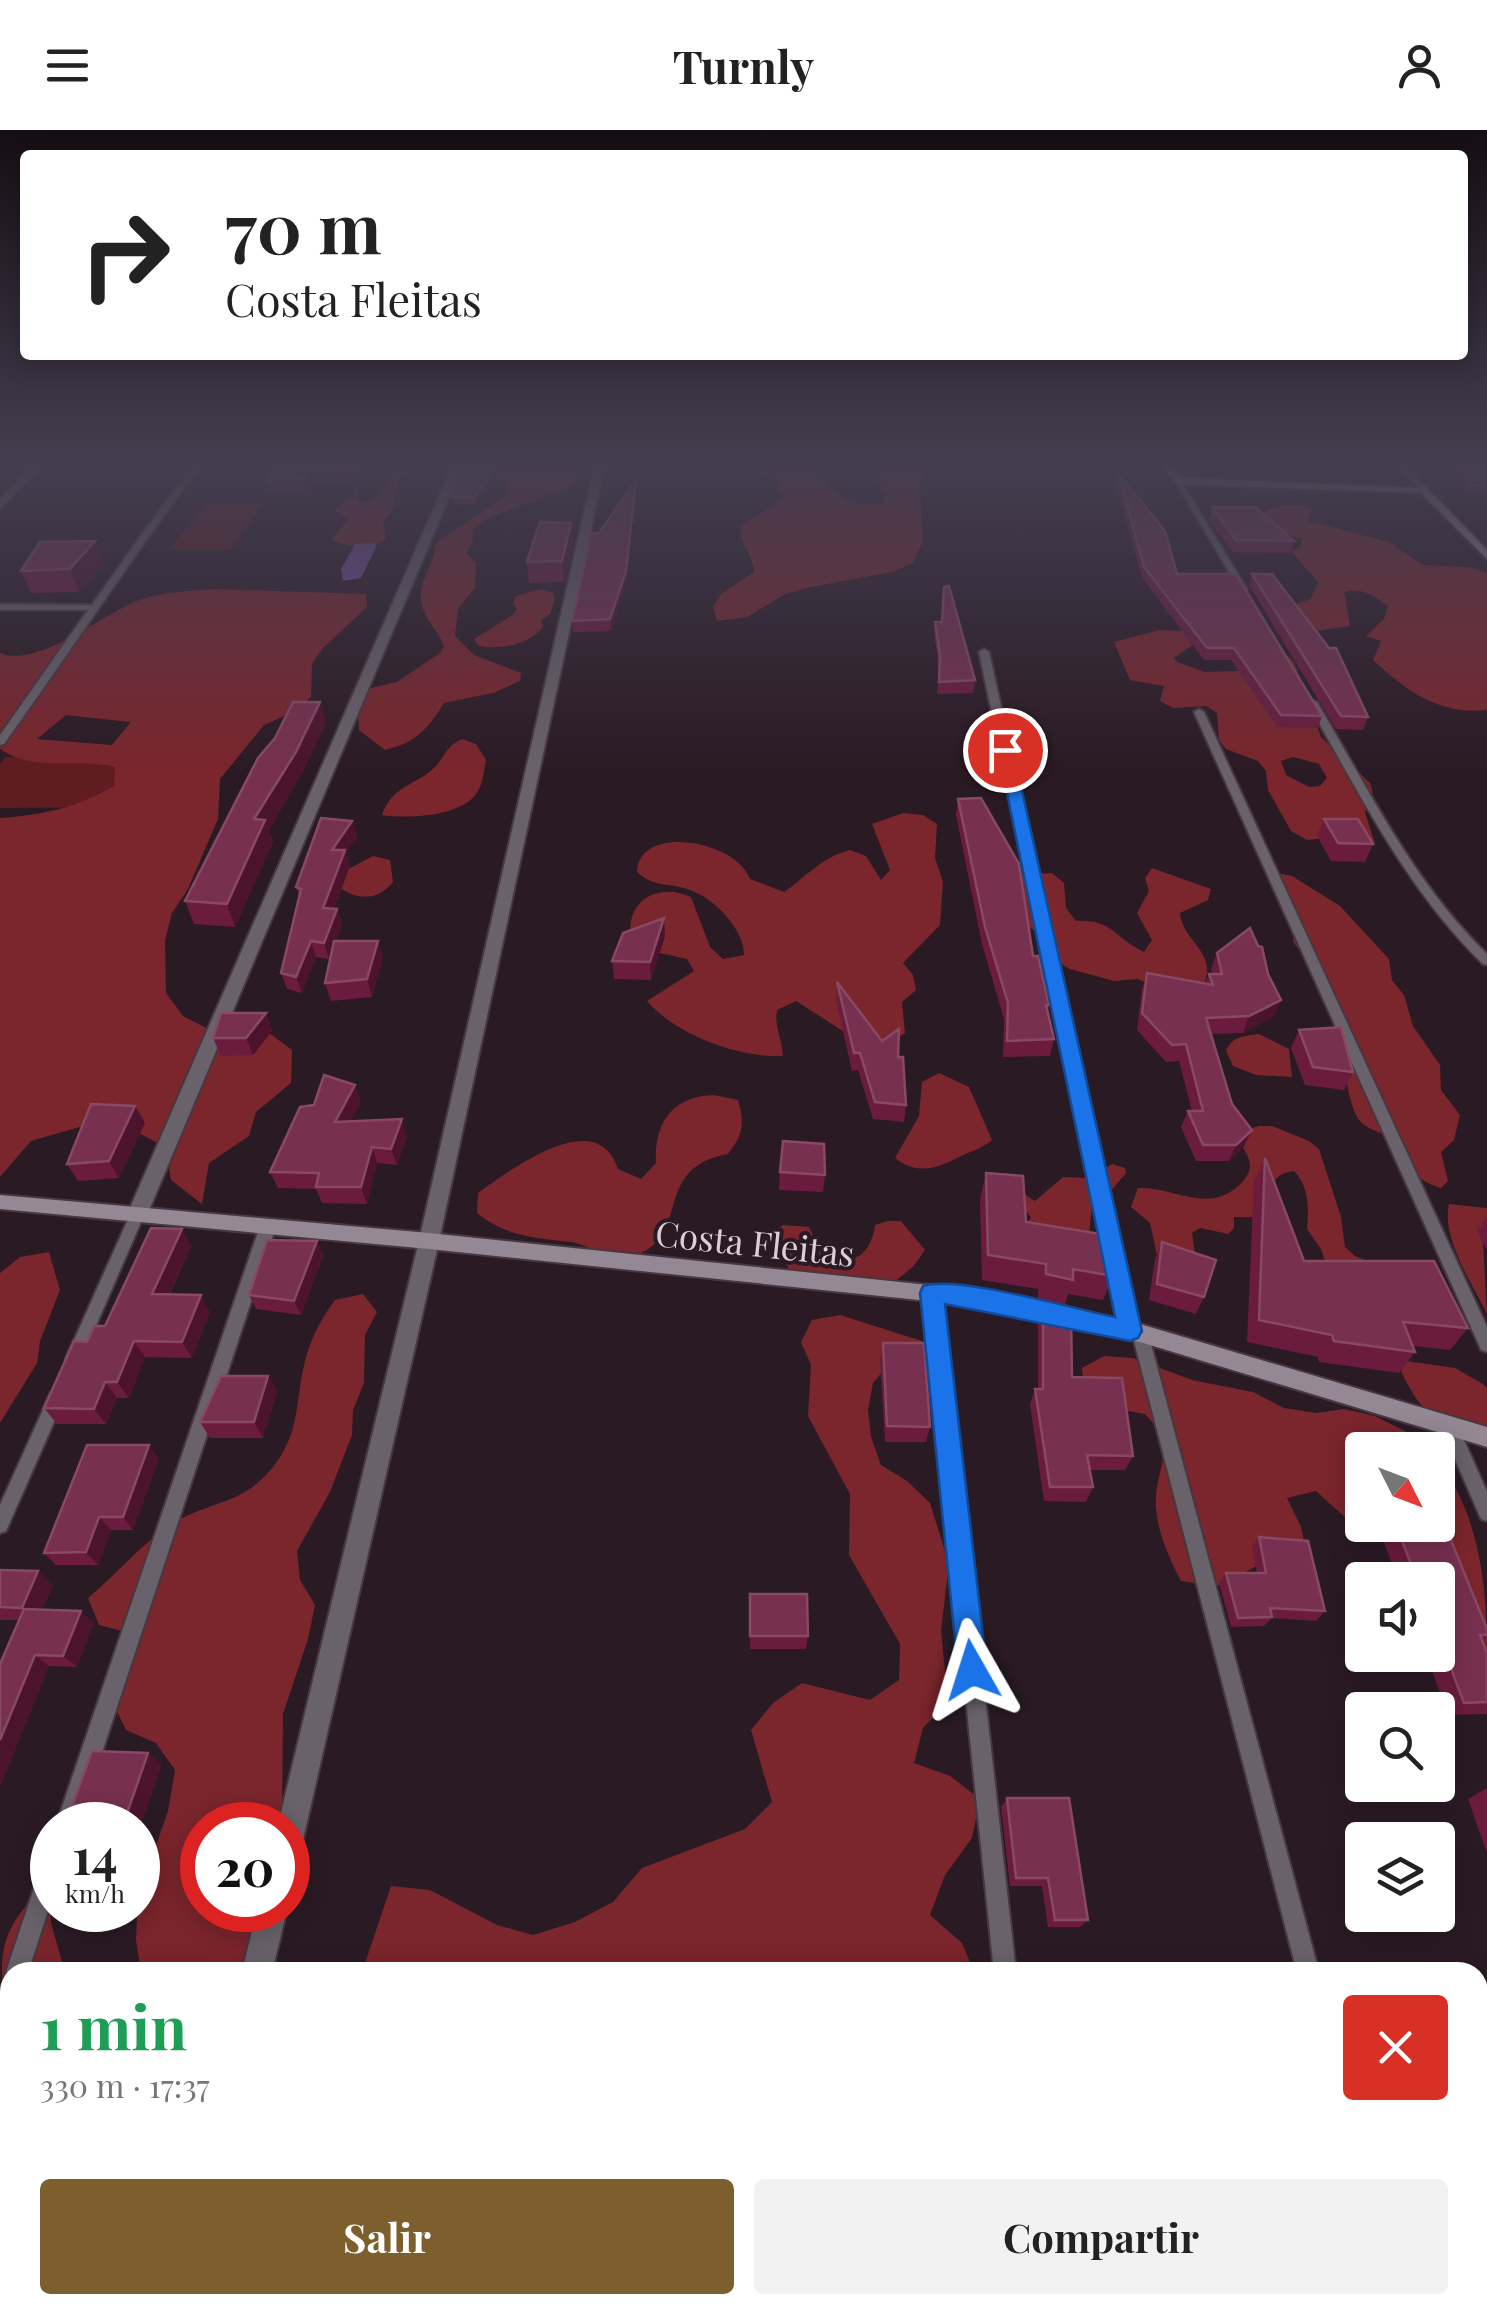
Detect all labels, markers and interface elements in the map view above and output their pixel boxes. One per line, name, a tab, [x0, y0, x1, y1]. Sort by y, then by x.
text: Turnly	[673, 35, 814, 95]
icon: menu	[40, 38, 95, 93]
icon: person	[1392, 38, 1447, 93]
text: 70 m	[225, 178, 382, 272]
icon: right	[60, 190, 190, 320]
text: Costa Fleitas	[225, 268, 482, 328]
pin	[963, 708, 1048, 793]
icon: arrive	[978, 723, 1033, 778]
street label: Costa Fleitas	[653, 1208, 857, 1276]
north arrow	[1345, 1432, 1455, 1542]
map controls	[1345, 1432, 1455, 1932]
button: sound	[1345, 1562, 1455, 1672]
position arrow	[920, 1618, 1024, 1722]
button: search	[1345, 1692, 1455, 1802]
speed limit sign: 20	[180, 1802, 310, 1932]
text: 14	[72, 1821, 118, 1888]
button: layers	[1345, 1822, 1455, 1932]
text: km/h	[65, 1876, 125, 1909]
text: 1 min	[40, 1985, 187, 2065]
button: close	[1343, 1995, 1448, 2100]
text: 330 m · 17:37	[40, 2063, 210, 2106]
button: Salir	[40, 2179, 734, 2294]
button: Compartir	[754, 2179, 1448, 2294]

